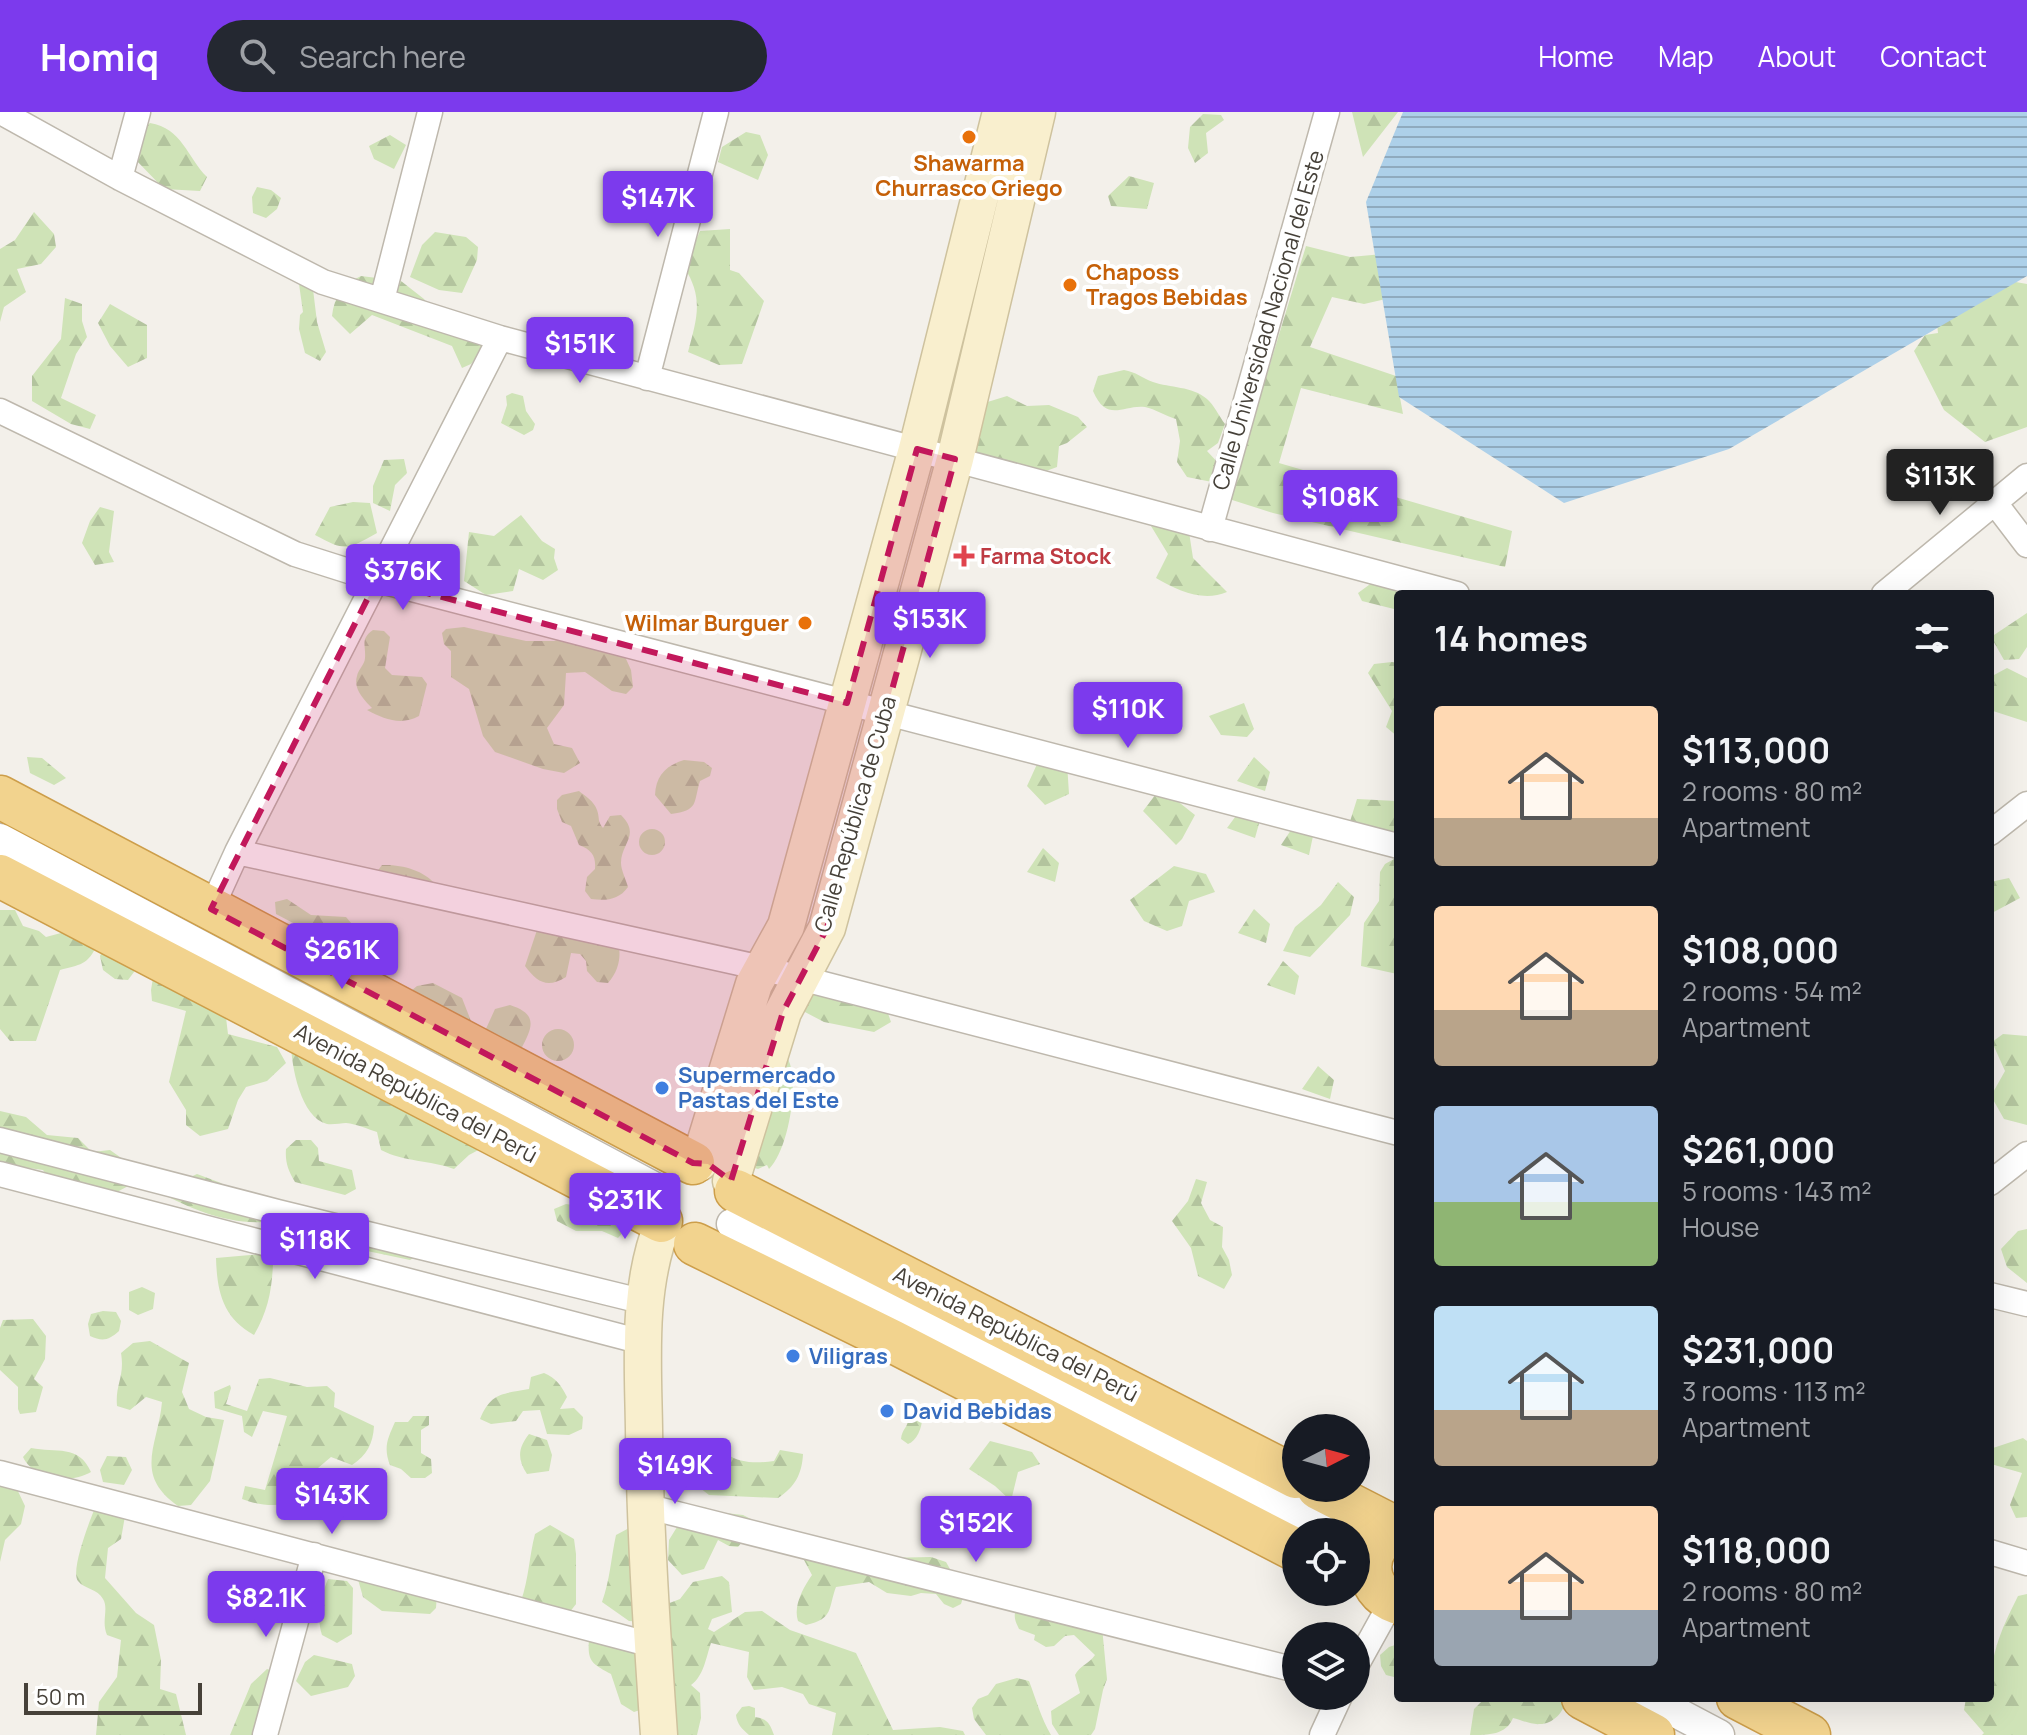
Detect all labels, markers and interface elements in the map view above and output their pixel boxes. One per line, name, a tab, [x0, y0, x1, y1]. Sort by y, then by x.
search box	[207, 20, 767, 92]
text: Homiq	[40, 30, 159, 82]
icon: search	[235, 34, 279, 78]
text: Search here	[299, 36, 466, 77]
text: Home	[1538, 37, 1614, 75]
text: Map	[1658, 37, 1714, 75]
text: About	[1758, 37, 1836, 75]
text: Contact	[1880, 37, 1987, 75]
marker: Shawarma Churrasco Griego	[960, 128, 978, 146]
street label: Calle Universidad Nacional del Este	[1205, 146, 1331, 494]
place label: Shawarma Churrasco Griego	[875, 148, 1063, 203]
pin: $147K	[602, 171, 714, 239]
text: $147K	[621, 179, 695, 215]
place label: Chaposs Tragos Bebidas	[1086, 257, 1248, 312]
marker: Chaposs Tragos Bebidas	[1061, 276, 1079, 294]
pin: $151K	[524, 317, 636, 385]
text: $151K	[544, 325, 616, 361]
pin: $113K	[1884, 449, 1996, 517]
text: $113K	[1904, 457, 1976, 493]
pin: $108K	[1284, 470, 1396, 538]
text: $108K	[1301, 478, 1379, 514]
place label: Farma Stock	[980, 541, 1112, 571]
pin: $376K	[347, 544, 459, 612]
marker: Farma Stock	[955, 547, 973, 565]
text: $376K	[364, 552, 442, 588]
pin: $153K	[874, 592, 986, 660]
text: $153K	[893, 600, 967, 636]
place label: Wilmar Burguer	[625, 608, 789, 638]
marker: Wilmar Burguer	[796, 614, 814, 632]
text: 14 homes	[1434, 615, 1588, 661]
icon: filters	[1910, 616, 1954, 660]
pin: $110K	[1072, 682, 1184, 750]
text: $110K	[1091, 690, 1165, 726]
street label: Calle República de Cuba	[807, 692, 903, 936]
text: $113,000	[1682, 727, 1830, 773]
icon: home	[1498, 738, 1594, 834]
text: 2 rooms · 80 m²	[1682, 773, 1862, 809]
text: Apartment	[1682, 809, 1811, 845]
pin: $261K	[286, 923, 398, 991]
text: $108,000	[1682, 927, 1839, 973]
text: $261K	[304, 931, 380, 967]
icon: home	[1498, 938, 1594, 1034]
text: 2 rooms · 54 m²	[1682, 973, 1862, 1009]
text: Apartment	[1682, 1009, 1811, 1045]
street label: Avenida República del Perú	[289, 1016, 543, 1170]
place label: Supermercado Pastas del Este	[678, 1060, 839, 1115]
marker: Supermercado Pastas del Este	[653, 1079, 671, 1097]
text: $261,000	[1682, 1127, 1835, 1173]
icon: home	[1498, 1138, 1594, 1234]
pin: $231K	[569, 1173, 681, 1241]
text: 5 rooms · 143 m²	[1682, 1173, 1872, 1209]
text: $231K	[587, 1181, 663, 1217]
text: House	[1682, 1209, 1759, 1245]
pin: $118K	[259, 1213, 371, 1281]
text: $118K	[279, 1221, 351, 1257]
street label: Avenida República del Perú	[888, 1259, 1144, 1409]
text: $231,000	[1682, 1327, 1834, 1373]
icon: home	[1498, 1338, 1594, 1434]
place label: Viligras	[809, 1341, 888, 1371]
marker: Viligras	[784, 1347, 802, 1365]
text: 3 rooms · 113 m²	[1682, 1373, 1866, 1409]
place label: David Bebidas	[903, 1396, 1052, 1426]
marker: David Bebidas	[878, 1402, 896, 1420]
text: Apartment	[1682, 1409, 1811, 1445]
north arrow	[1282, 1414, 1370, 1502]
map controls	[1282, 1414, 1370, 1710]
pin: $149K	[619, 1438, 731, 1506]
text: $149K	[637, 1446, 713, 1482]
pin: $143K	[276, 1468, 388, 1536]
text: $143K	[294, 1476, 370, 1512]
pin: $152K	[920, 1496, 1032, 1564]
text: $152K	[939, 1504, 1013, 1540]
button: locate	[1282, 1518, 1370, 1606]
text: $118,000	[1682, 1527, 1831, 1573]
icon: home	[1498, 1538, 1594, 1634]
pin: $82.1K	[201, 1571, 331, 1639]
text: 2 rooms · 80 m²	[1682, 1573, 1862, 1609]
text: $82.1K	[226, 1579, 306, 1615]
text: Apartment	[1682, 1609, 1811, 1645]
button: layers	[1282, 1622, 1370, 1710]
scale bar	[24, 1679, 202, 1715]
text: 50 m	[36, 1682, 85, 1712]

